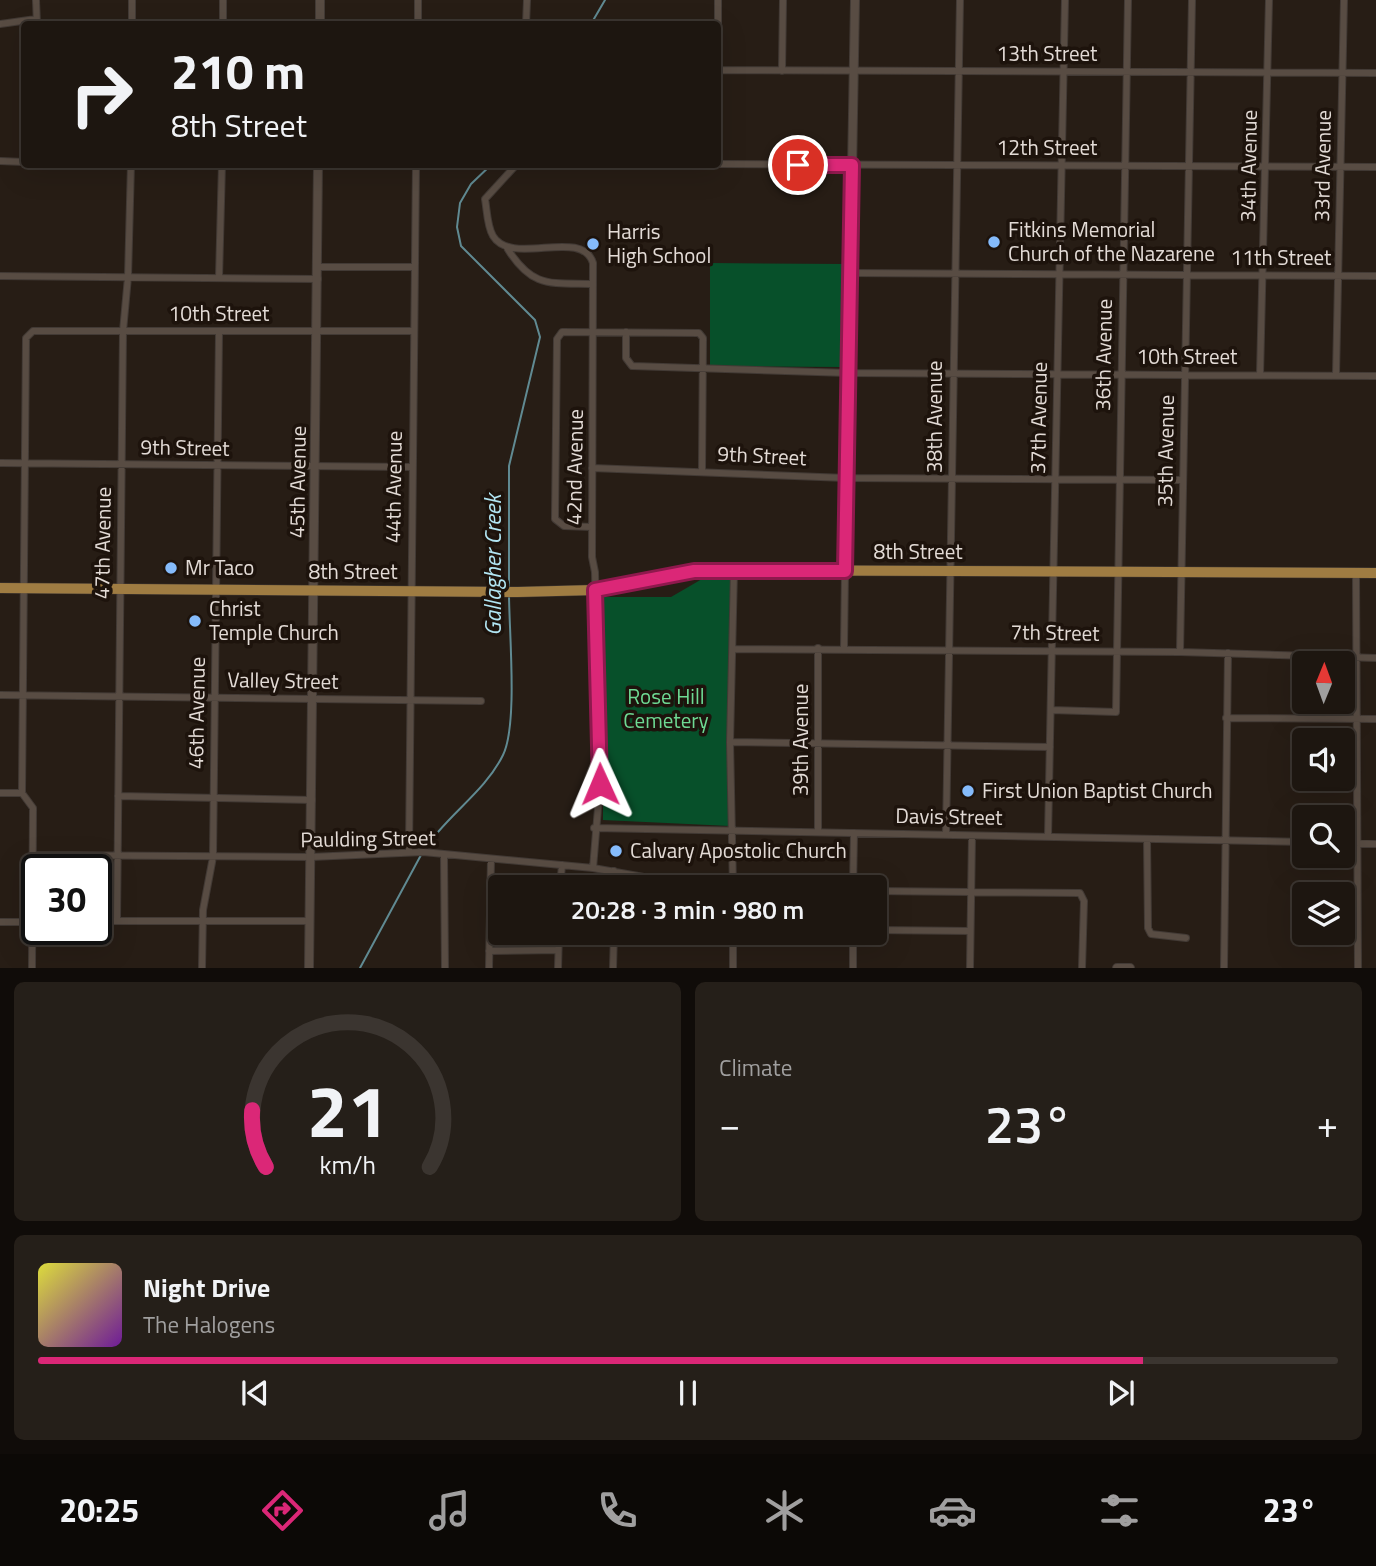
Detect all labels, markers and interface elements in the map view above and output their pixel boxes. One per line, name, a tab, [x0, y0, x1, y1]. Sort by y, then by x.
text: 210 m	[171, 33, 305, 108]
street label: 13th Street	[997, 37, 1098, 69]
icon: right	[56, 49, 147, 140]
text: 8th Street	[171, 101, 307, 149]
street label: 34th Avenue	[1231, 109, 1265, 222]
street label: 33rd Avenue	[1305, 110, 1339, 222]
street label: 12th Street	[997, 131, 1098, 163]
pin	[768, 135, 828, 195]
icon: arrive	[779, 146, 817, 184]
place label: Fitkins Memorial Church of the Nazarene	[1008, 213, 1215, 269]
place label: Harris High School	[607, 215, 711, 271]
marker: Fitkins Memorial Church of the Nazarene	[986, 234, 1002, 250]
marker: Harris High School	[585, 236, 601, 252]
street label: 11th Street	[1231, 241, 1332, 273]
street label: 10th Street	[169, 297, 270, 329]
street label: 36th Avenue	[1086, 298, 1120, 411]
street label: 10th Street	[1137, 340, 1238, 372]
street label: 38th Avenue	[918, 361, 950, 473]
street label: 37th Avenue	[1021, 361, 1055, 474]
street label: 35th Avenue	[1148, 394, 1182, 507]
street label: 42nd Avenue	[557, 409, 591, 525]
street label: 45th Avenue	[280, 425, 314, 538]
street label: 9th Street	[140, 430, 230, 464]
street label: 44th Avenue	[376, 430, 410, 543]
street label: 9th Street	[717, 437, 808, 473]
street label: 47th Avenue	[85, 486, 119, 599]
water label: Gallagher Creek	[475, 492, 510, 636]
street label: 8th Street	[873, 535, 963, 567]
place label: Mr Taco	[185, 551, 254, 583]
street label: 8th Street	[308, 555, 398, 587]
marker: Mr Taco	[163, 560, 179, 576]
place label: Christ Temple Church	[209, 592, 339, 648]
marker: Christ Temple Church	[187, 613, 203, 629]
street label: 7th Street	[1010, 615, 1100, 649]
north arrow	[1292, 651, 1354, 714]
map controls	[1292, 651, 1355, 945]
street label: 46th Avenue	[179, 656, 213, 769]
street label: Valley Street	[227, 663, 340, 697]
park label: Rose Hill Cemetery	[623, 680, 709, 736]
street label: 39th Avenue	[784, 684, 816, 796]
button: sound	[1292, 728, 1355, 791]
position arrow	[563, 747, 637, 821]
place label: First Union Baptist Church	[982, 774, 1213, 806]
marker: First Union Baptist Church	[960, 783, 976, 799]
street label: Davis Street	[895, 799, 1004, 833]
button: search	[1292, 805, 1355, 868]
street label: Paulding Street	[300, 821, 437, 855]
place label: Calvary Apostolic Church	[630, 834, 847, 866]
marker: Calvary Apostolic Church	[608, 843, 624, 859]
speed limit sign: 30	[21, 854, 112, 945]
button: layers	[1292, 882, 1355, 945]
text: 20:28 · 3 min · 980 m	[571, 890, 804, 929]
text: Climate	[719, 1050, 792, 1085]
text: 21	[307, 1056, 388, 1166]
text: 23°	[985, 1084, 1072, 1163]
text: −	[719, 1095, 740, 1153]
text: +	[1317, 1095, 1338, 1153]
text: km/h	[319, 1146, 376, 1184]
text: Night Drive	[143, 1268, 270, 1307]
text: The Halogens	[143, 1307, 275, 1342]
icon: previous	[236, 1374, 274, 1412]
icon: pause	[669, 1374, 707, 1412]
icon: next	[1102, 1374, 1140, 1412]
text: 20:25	[59, 1486, 139, 1534]
icon: directions	[258, 1486, 307, 1535]
icon: music	[425, 1486, 474, 1535]
icon: phone	[593, 1486, 642, 1535]
icon: climate	[760, 1486, 809, 1535]
icon: car	[928, 1486, 977, 1535]
icon: filters	[1095, 1486, 1144, 1535]
text: 23°	[1263, 1486, 1317, 1534]

